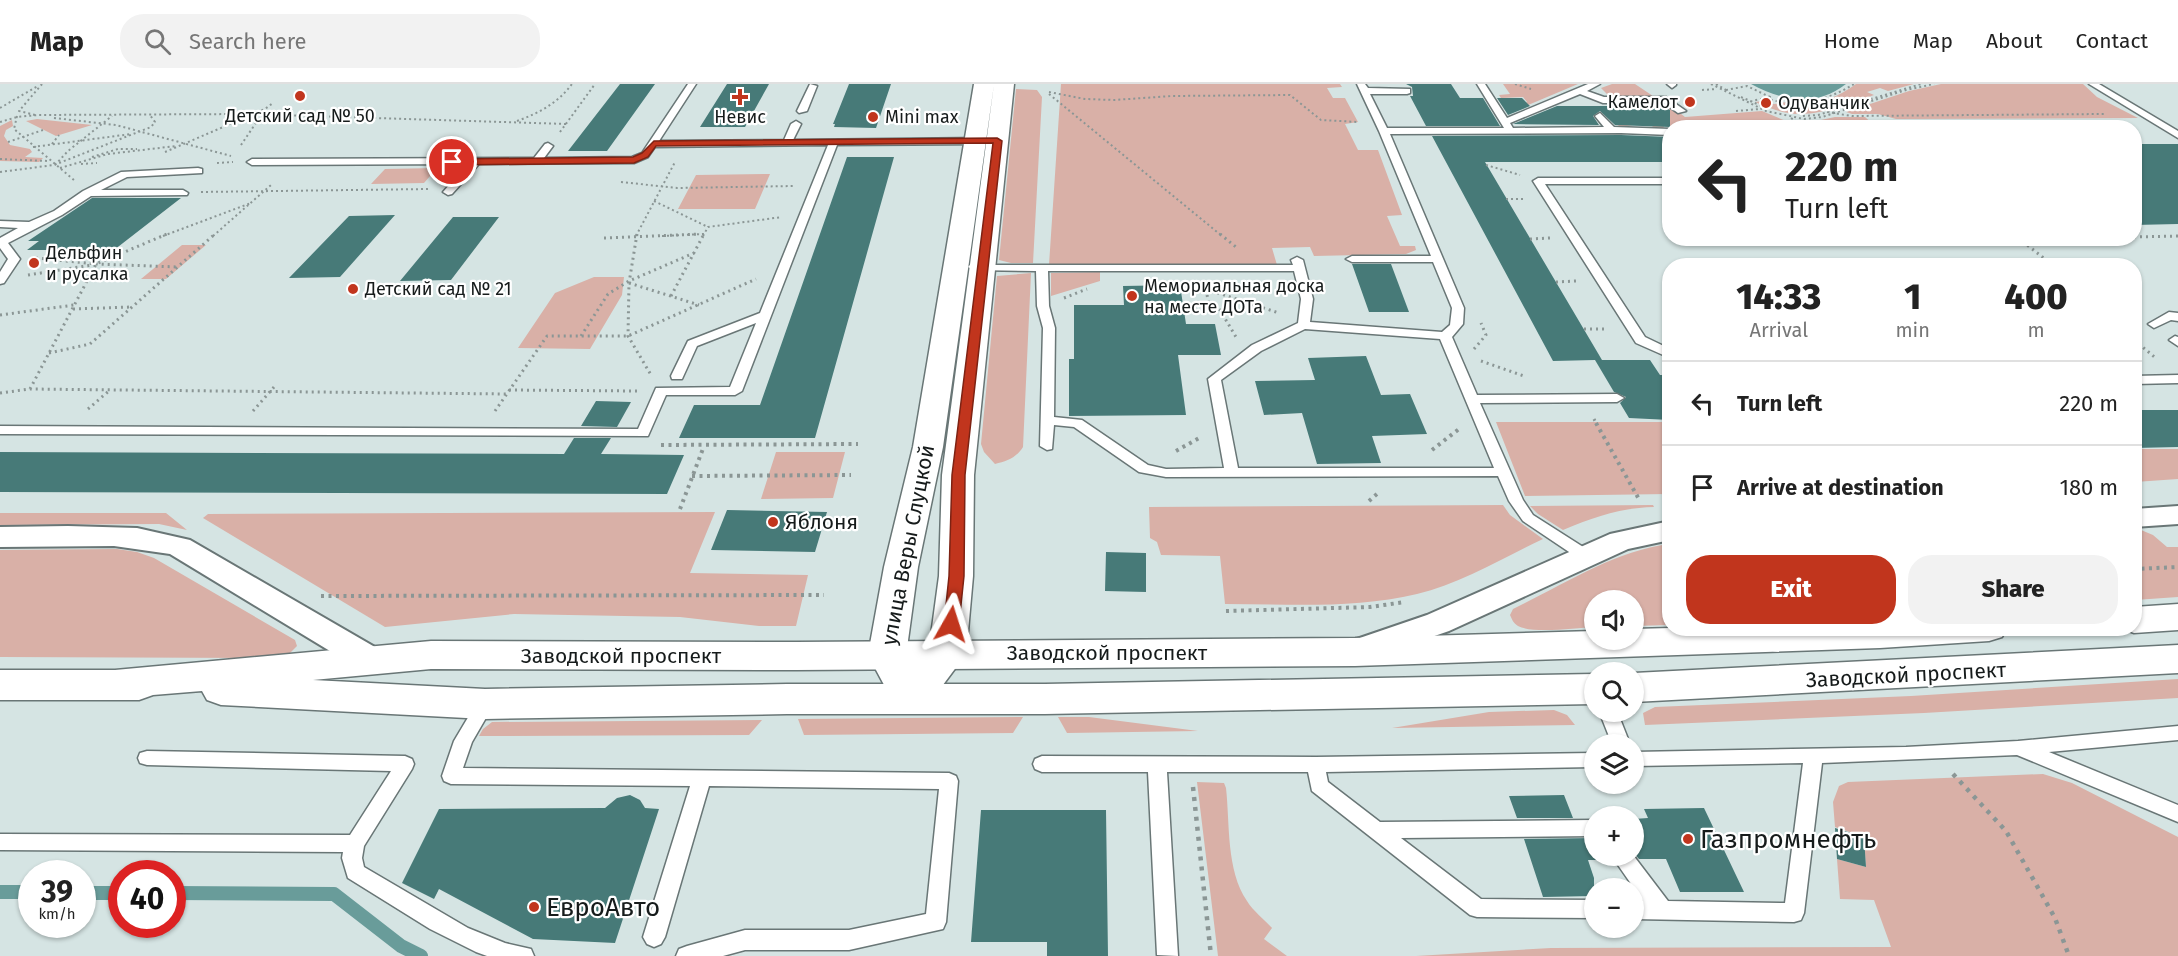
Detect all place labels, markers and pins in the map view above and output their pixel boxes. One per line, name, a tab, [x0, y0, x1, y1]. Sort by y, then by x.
marker: Детский сад № 50	[293, 89, 307, 103]
marker: Невис	[733, 90, 747, 104]
place label: Камелот	[1607, 91, 1679, 113]
place label: Одуванчик	[1778, 92, 1870, 114]
marker: Камелот	[1683, 95, 1697, 109]
marker: Одуванчик	[1759, 96, 1773, 110]
place label: Детский сад № 50	[224, 105, 375, 127]
place label: Невис	[714, 106, 766, 128]
place label: Mini max	[885, 106, 959, 128]
marker: Mini max	[866, 110, 880, 124]
pin	[426, 136, 477, 187]
place label: Дельфин и русалка	[45, 242, 128, 285]
marker: Дельфин и русалка	[27, 256, 41, 270]
place label: Мемориальная доска на месте ДОТа	[1144, 275, 1325, 318]
place label: Детский сад № 21	[364, 278, 512, 300]
marker: Детский сад № 21	[346, 282, 360, 296]
marker: Мемориальная доска на месте ДОТа	[1125, 289, 1139, 303]
place label: Яблоня	[785, 509, 858, 535]
marker: Яблоня	[766, 515, 780, 529]
place label: Газпромнефть	[1700, 824, 1876, 855]
marker: Газпромнефть	[1681, 832, 1695, 846]
place label: ЕвроАвто	[546, 892, 660, 923]
marker: ЕвроАвто	[527, 900, 541, 914]

